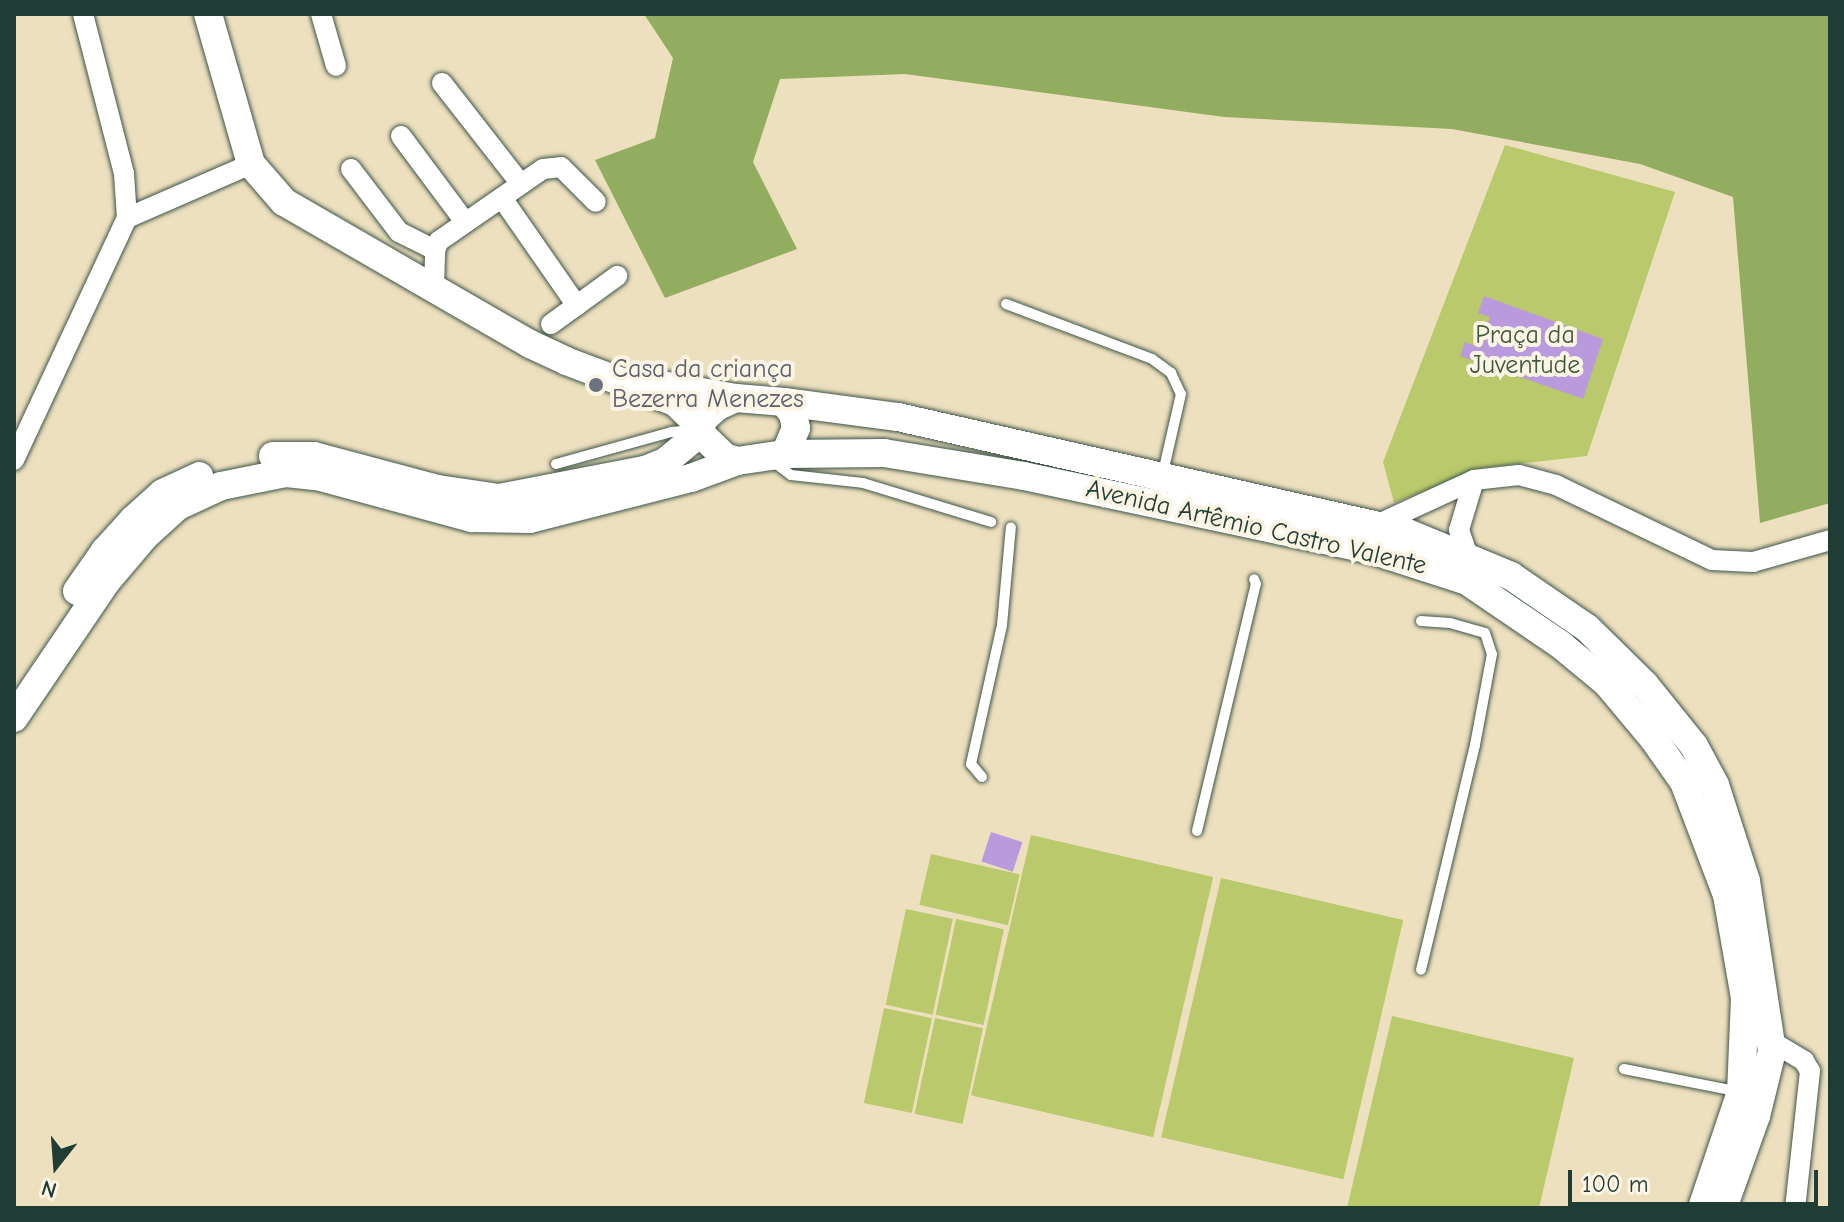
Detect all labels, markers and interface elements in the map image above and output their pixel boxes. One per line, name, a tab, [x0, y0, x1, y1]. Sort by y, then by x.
park label: Praça da Juventude	[1470, 320, 1580, 382]
place label: Casa da criança Bezerra Menezes	[612, 354, 804, 416]
marker: Casa da criança Bezerra Menezes	[587, 376, 605, 394]
street label: Avenida Artêmio Castro Valente	[1083, 474, 1429, 582]
north arrow	[16, 1126, 96, 1206]
scale bar	[1572, 1154, 1822, 1204]
text: 100 m	[1582, 1170, 1649, 1198]
text: N	[38, 1174, 60, 1203]

